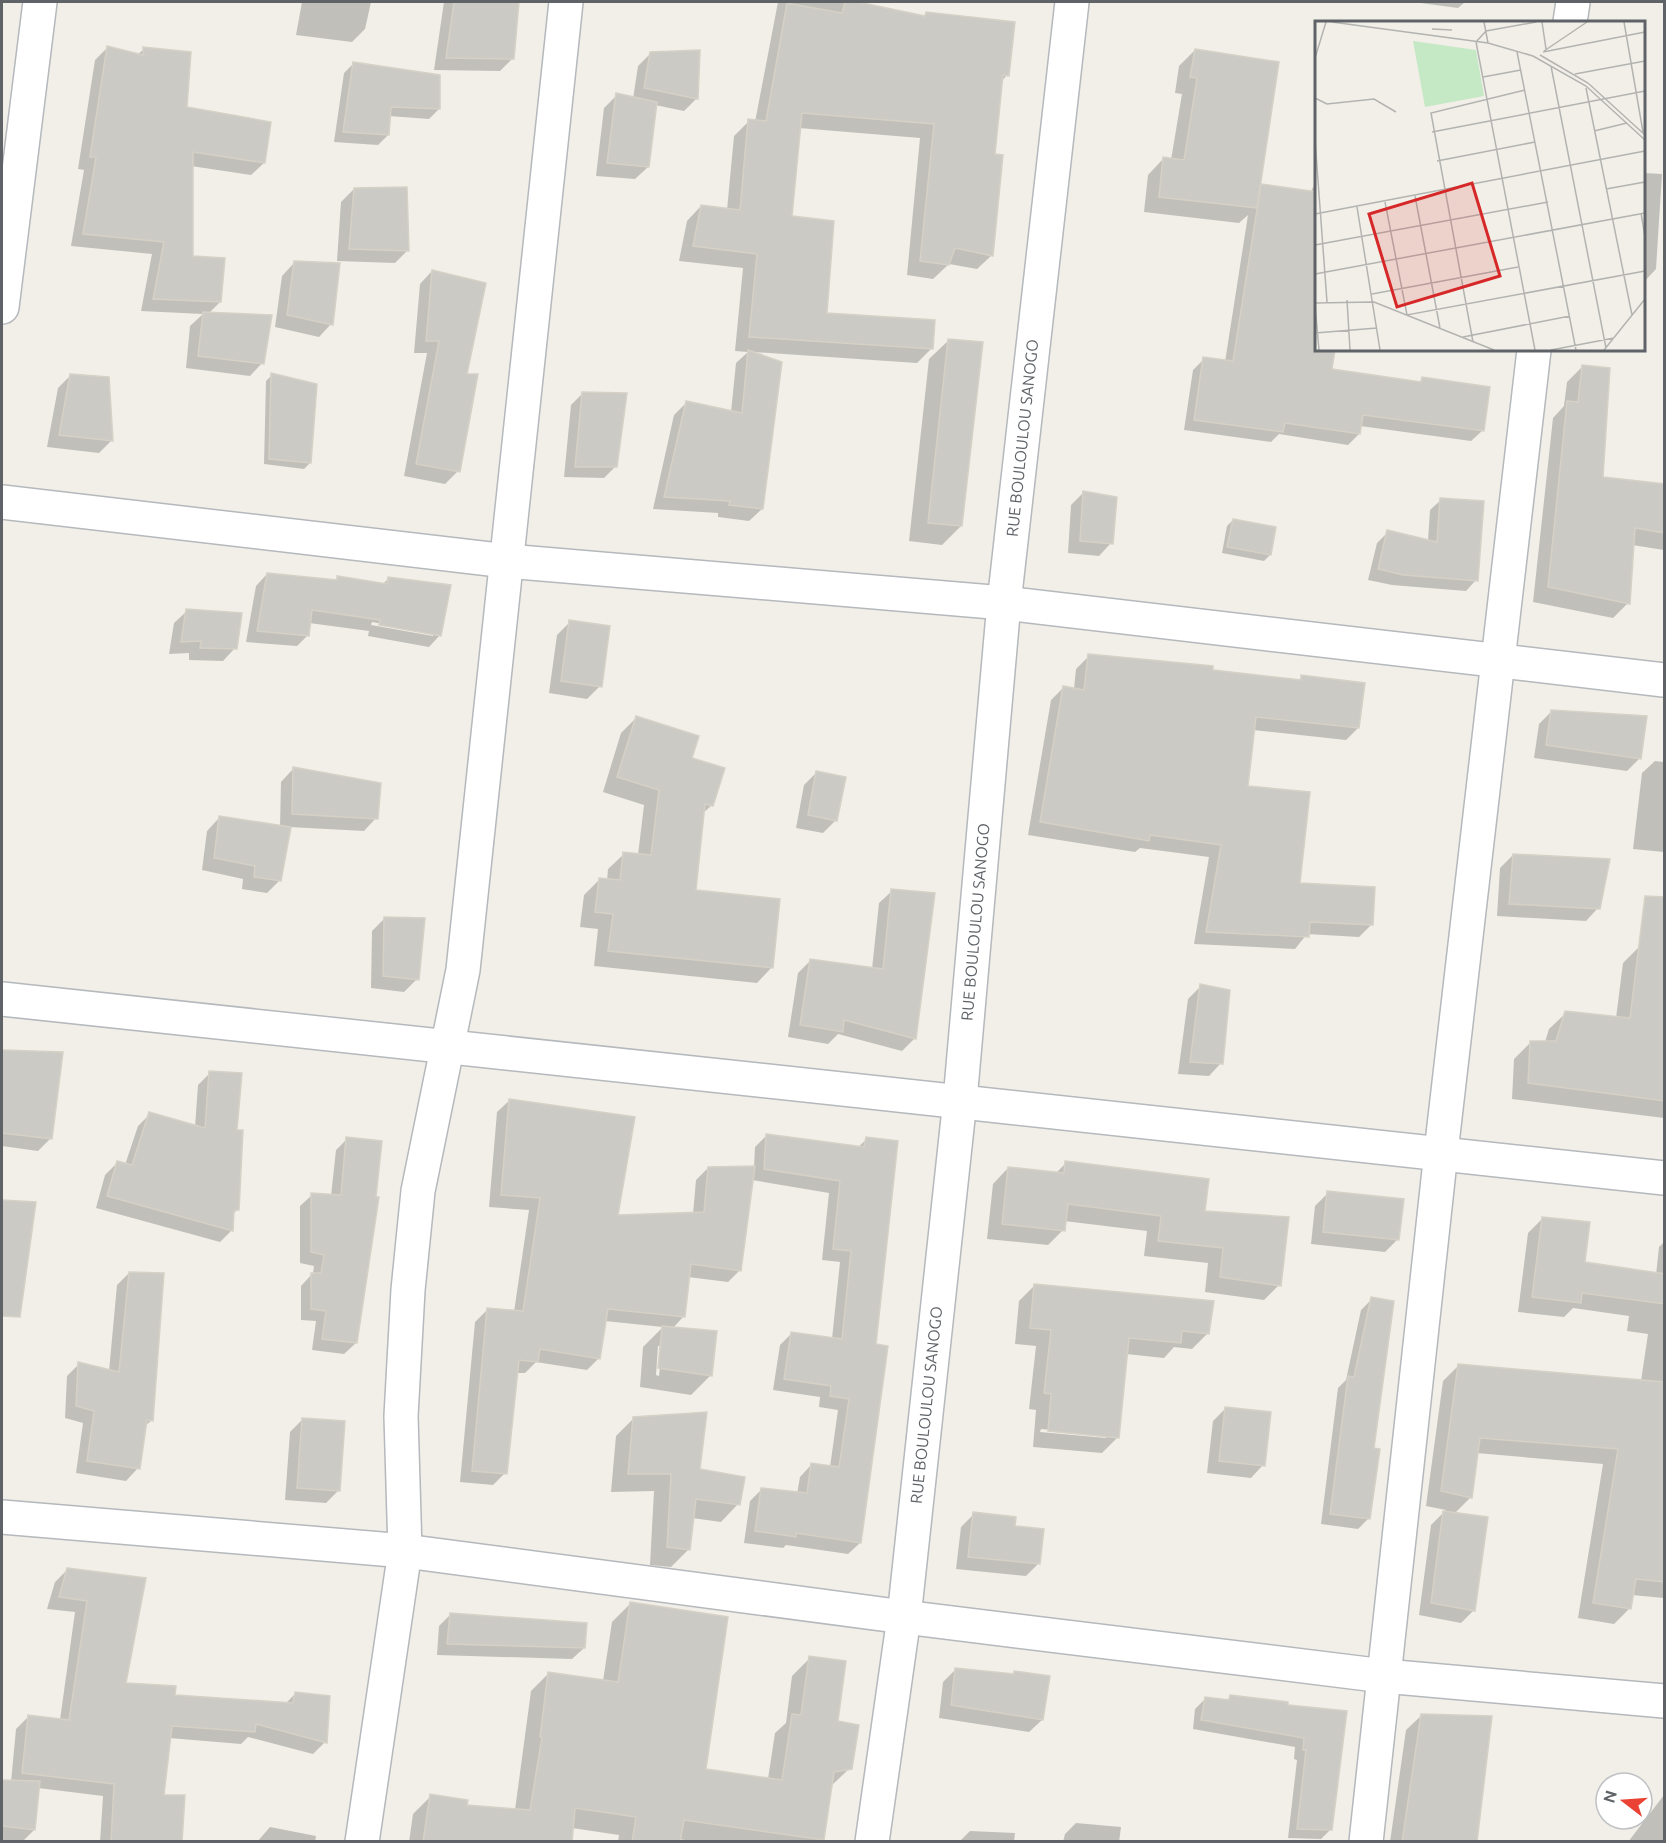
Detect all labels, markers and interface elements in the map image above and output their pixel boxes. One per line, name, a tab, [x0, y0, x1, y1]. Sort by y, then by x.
inset map	[1315, 21, 1645, 351]
street label: RUE BOULOULOU SANOGO	[1003, 338, 1041, 538]
street label: RUE BOULOULOU SANOGO	[957, 822, 993, 1022]
street label: RUE BOULOULOU SANOGO	[907, 1305, 945, 1505]
north arrow	[1594, 1771, 1654, 1831]
text: N	[1599, 1788, 1620, 1805]

